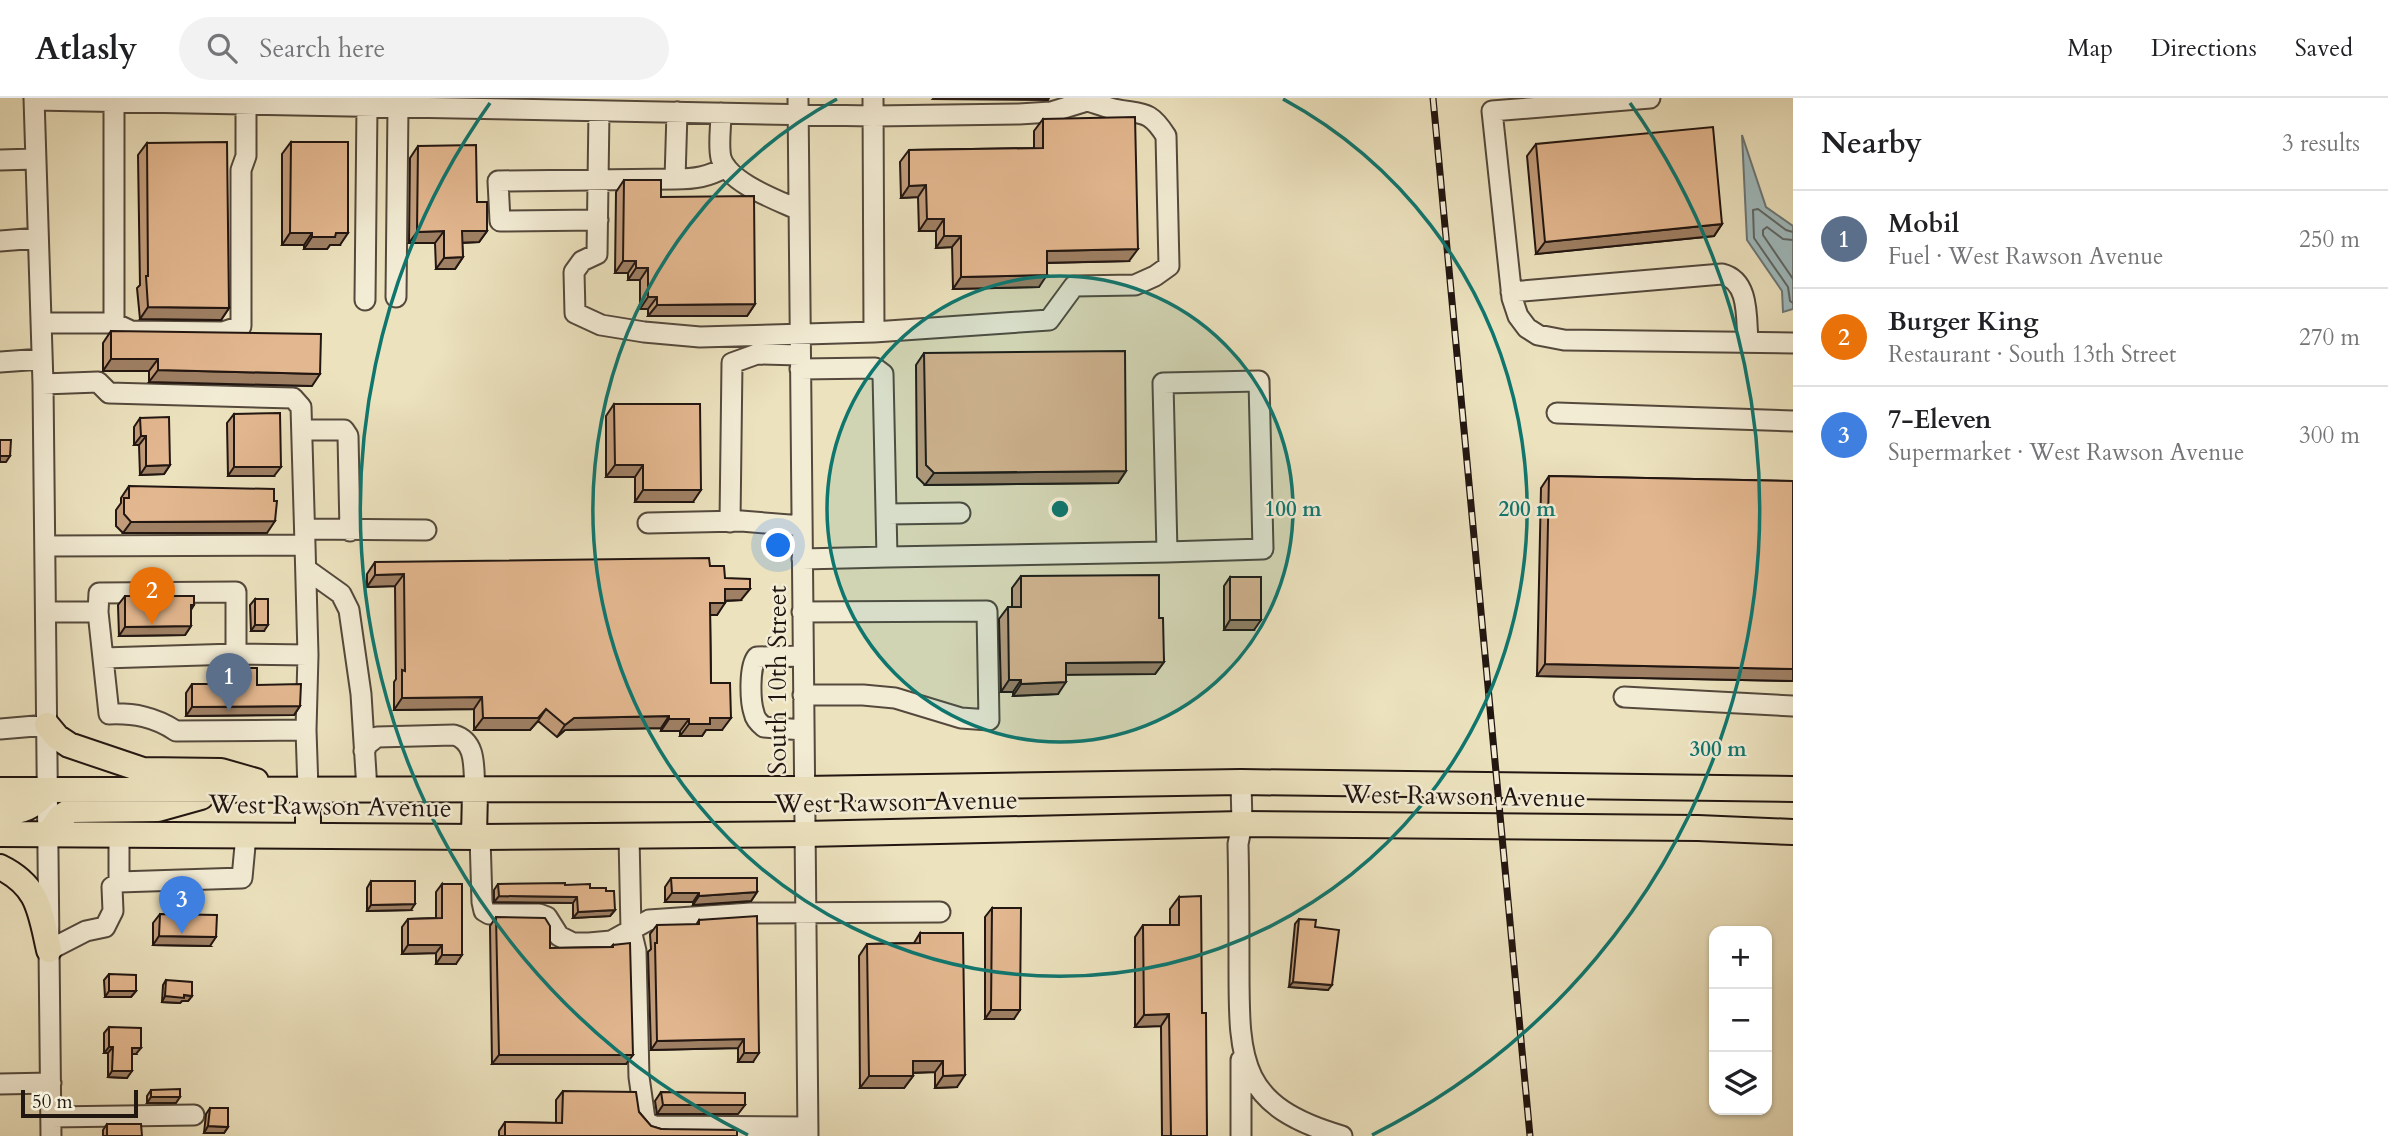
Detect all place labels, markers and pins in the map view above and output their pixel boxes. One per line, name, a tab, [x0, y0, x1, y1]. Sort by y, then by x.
centre of rings	[1048, 497, 1072, 521]
pin: 2	[129, 567, 175, 625]
pin: 1	[206, 653, 252, 711]
pin: 3	[159, 876, 205, 934]

